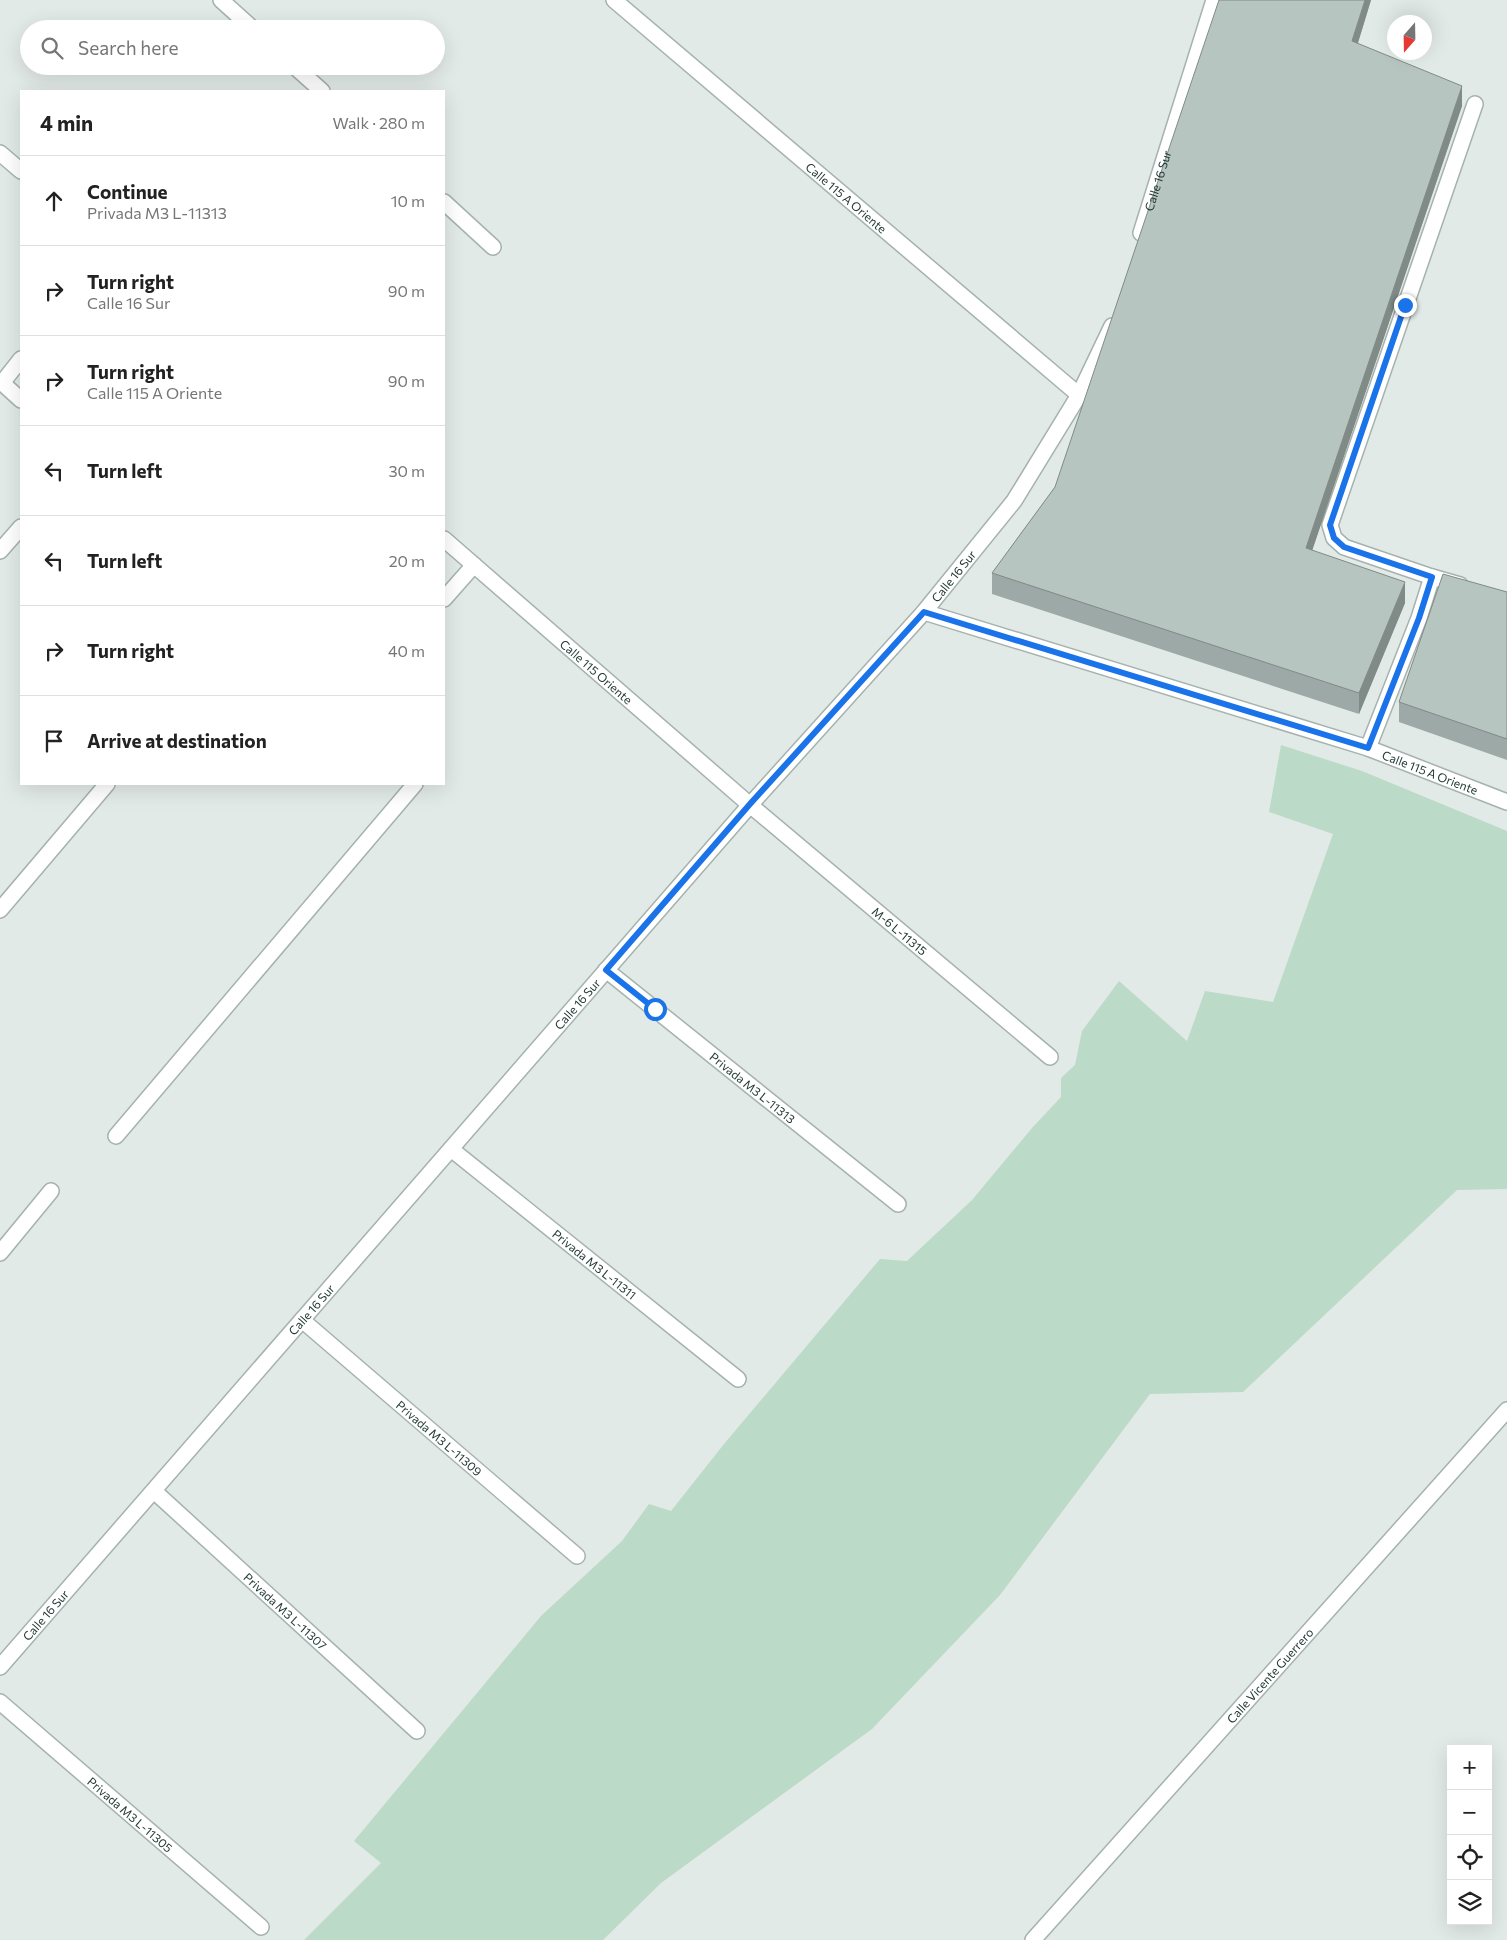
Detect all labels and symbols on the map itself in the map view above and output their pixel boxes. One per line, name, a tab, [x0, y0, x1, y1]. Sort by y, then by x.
north arrow	[1387, 15, 1432, 60]
street label: Calle 16 Sur	[1141, 148, 1174, 212]
street label: Calle 115 A Oriente	[803, 159, 890, 236]
route end	[1394, 294, 1417, 317]
street label: Calle 16 Sur	[928, 547, 979, 605]
street label: Calle 115 Oriente	[558, 636, 635, 707]
street label: Calle 115 A Oriente	[1380, 747, 1480, 797]
street label: M-6 L-11315	[869, 904, 930, 958]
street label: Calle 16 Sur	[551, 976, 603, 1032]
route start	[644, 998, 667, 1021]
street label: Privada M3 L-11313	[707, 1049, 798, 1126]
street label: Privada M3 L-11311	[550, 1226, 639, 1302]
street label: Calle 16 Sur	[285, 1281, 337, 1338]
street label: Privada M3 L-11309	[394, 1397, 485, 1478]
street label: Privada M3 L-11307	[241, 1570, 330, 1652]
street label: Calle 16 Sur	[19, 1587, 71, 1643]
street label: Calle Vicente Guerrero	[1224, 1625, 1316, 1726]
street label: Privada M3 L-11305	[85, 1774, 176, 1855]

